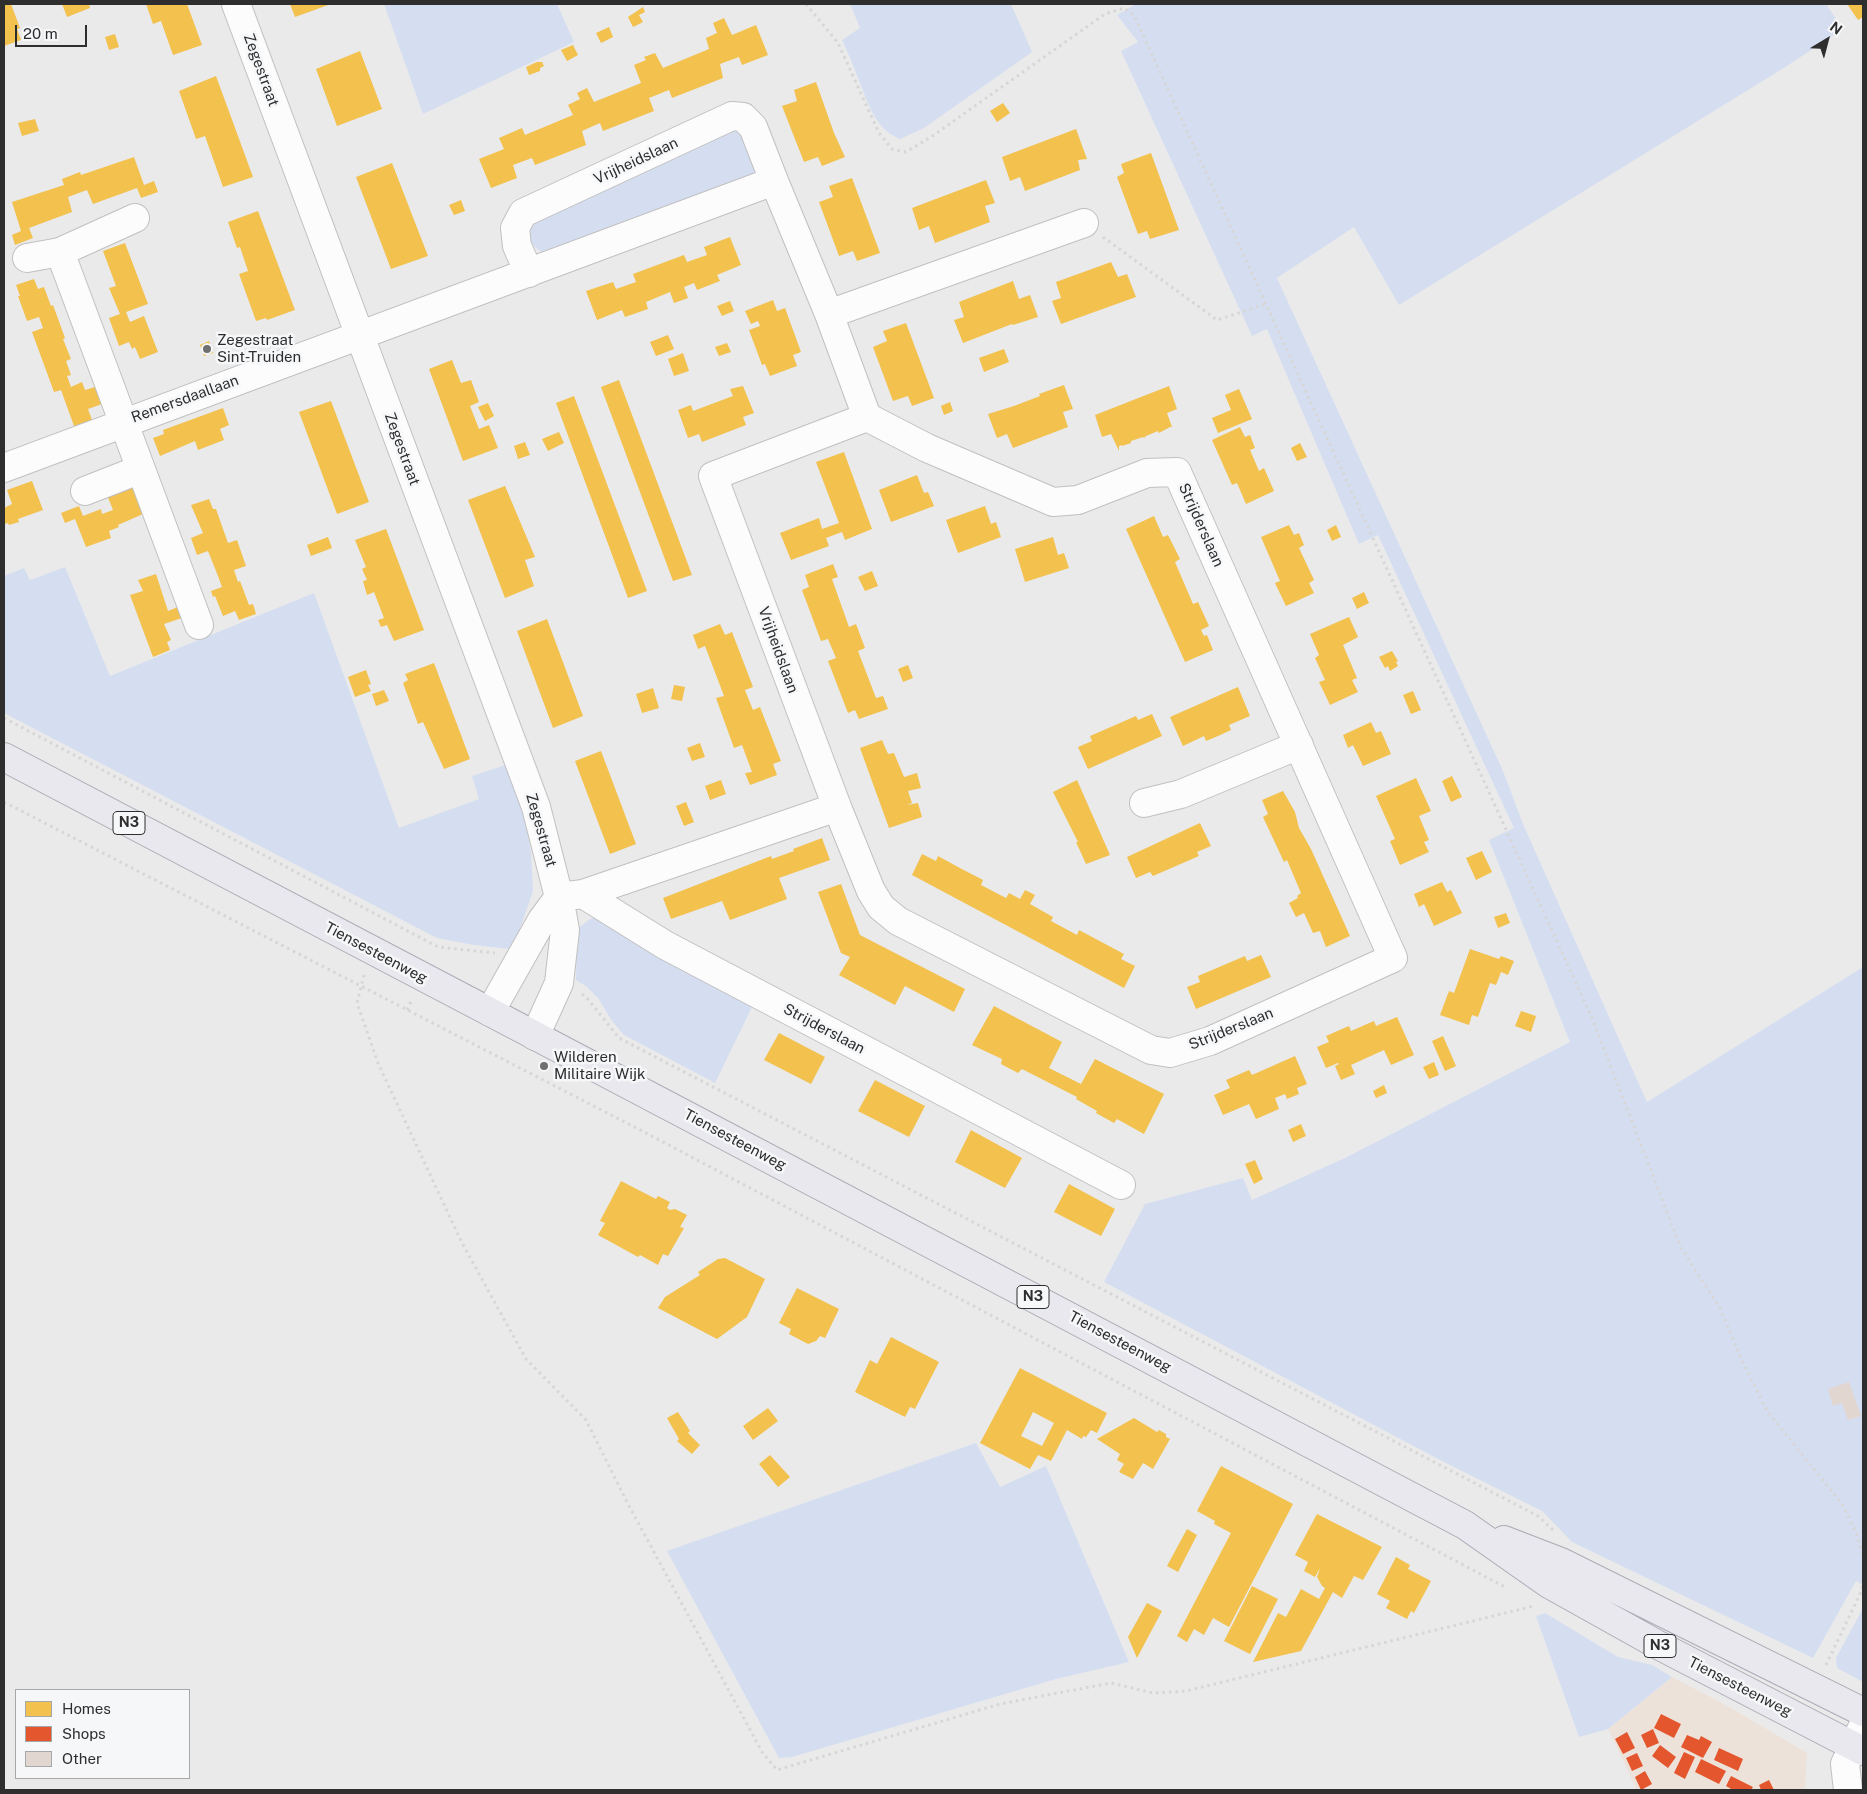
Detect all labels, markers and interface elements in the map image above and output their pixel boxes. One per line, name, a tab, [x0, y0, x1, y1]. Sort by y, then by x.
scale bar	[18, 15, 90, 47]
north arrow	[1802, 15, 1852, 65]
text: N	[1827, 18, 1845, 38]
text: 20 m	[23, 25, 58, 42]
street label: Zegestraat	[240, 31, 282, 109]
street label: Vrijheidslaan	[591, 134, 681, 188]
place label: Zegestraat Sint-Truiden	[217, 331, 301, 366]
marker: Zegestraat Sint-Truiden	[201, 343, 213, 355]
street label: Remersdaallaan	[129, 371, 241, 427]
street label: Zegestraat	[381, 410, 423, 488]
street label: Strijderslaan	[1175, 480, 1227, 570]
street label: Vrijheidslaan	[754, 604, 802, 696]
street label: Zegestraat	[522, 791, 560, 869]
road number: N3	[113, 811, 145, 834]
street label: Tiensesteenweg	[322, 918, 430, 988]
street label: Strijderslaan	[780, 1000, 868, 1058]
street label: Strijderslaan	[1186, 1004, 1276, 1054]
place label: Wilderen Militaire Wijk	[554, 1048, 646, 1083]
marker: Wilderen Militaire Wijk	[538, 1060, 550, 1072]
street label: Tiensesteenweg	[681, 1105, 789, 1175]
road number: N3	[1017, 1285, 1049, 1308]
street label: Tiensesteenweg	[1066, 1307, 1174, 1377]
road number: N3	[1644, 1634, 1676, 1658]
street label: Tiensesteenweg	[1685, 1653, 1795, 1721]
legend	[15, 1689, 190, 1779]
text: Homes	[62, 1700, 111, 1717]
text: Shops	[62, 1725, 106, 1742]
text: Other	[62, 1750, 102, 1767]

